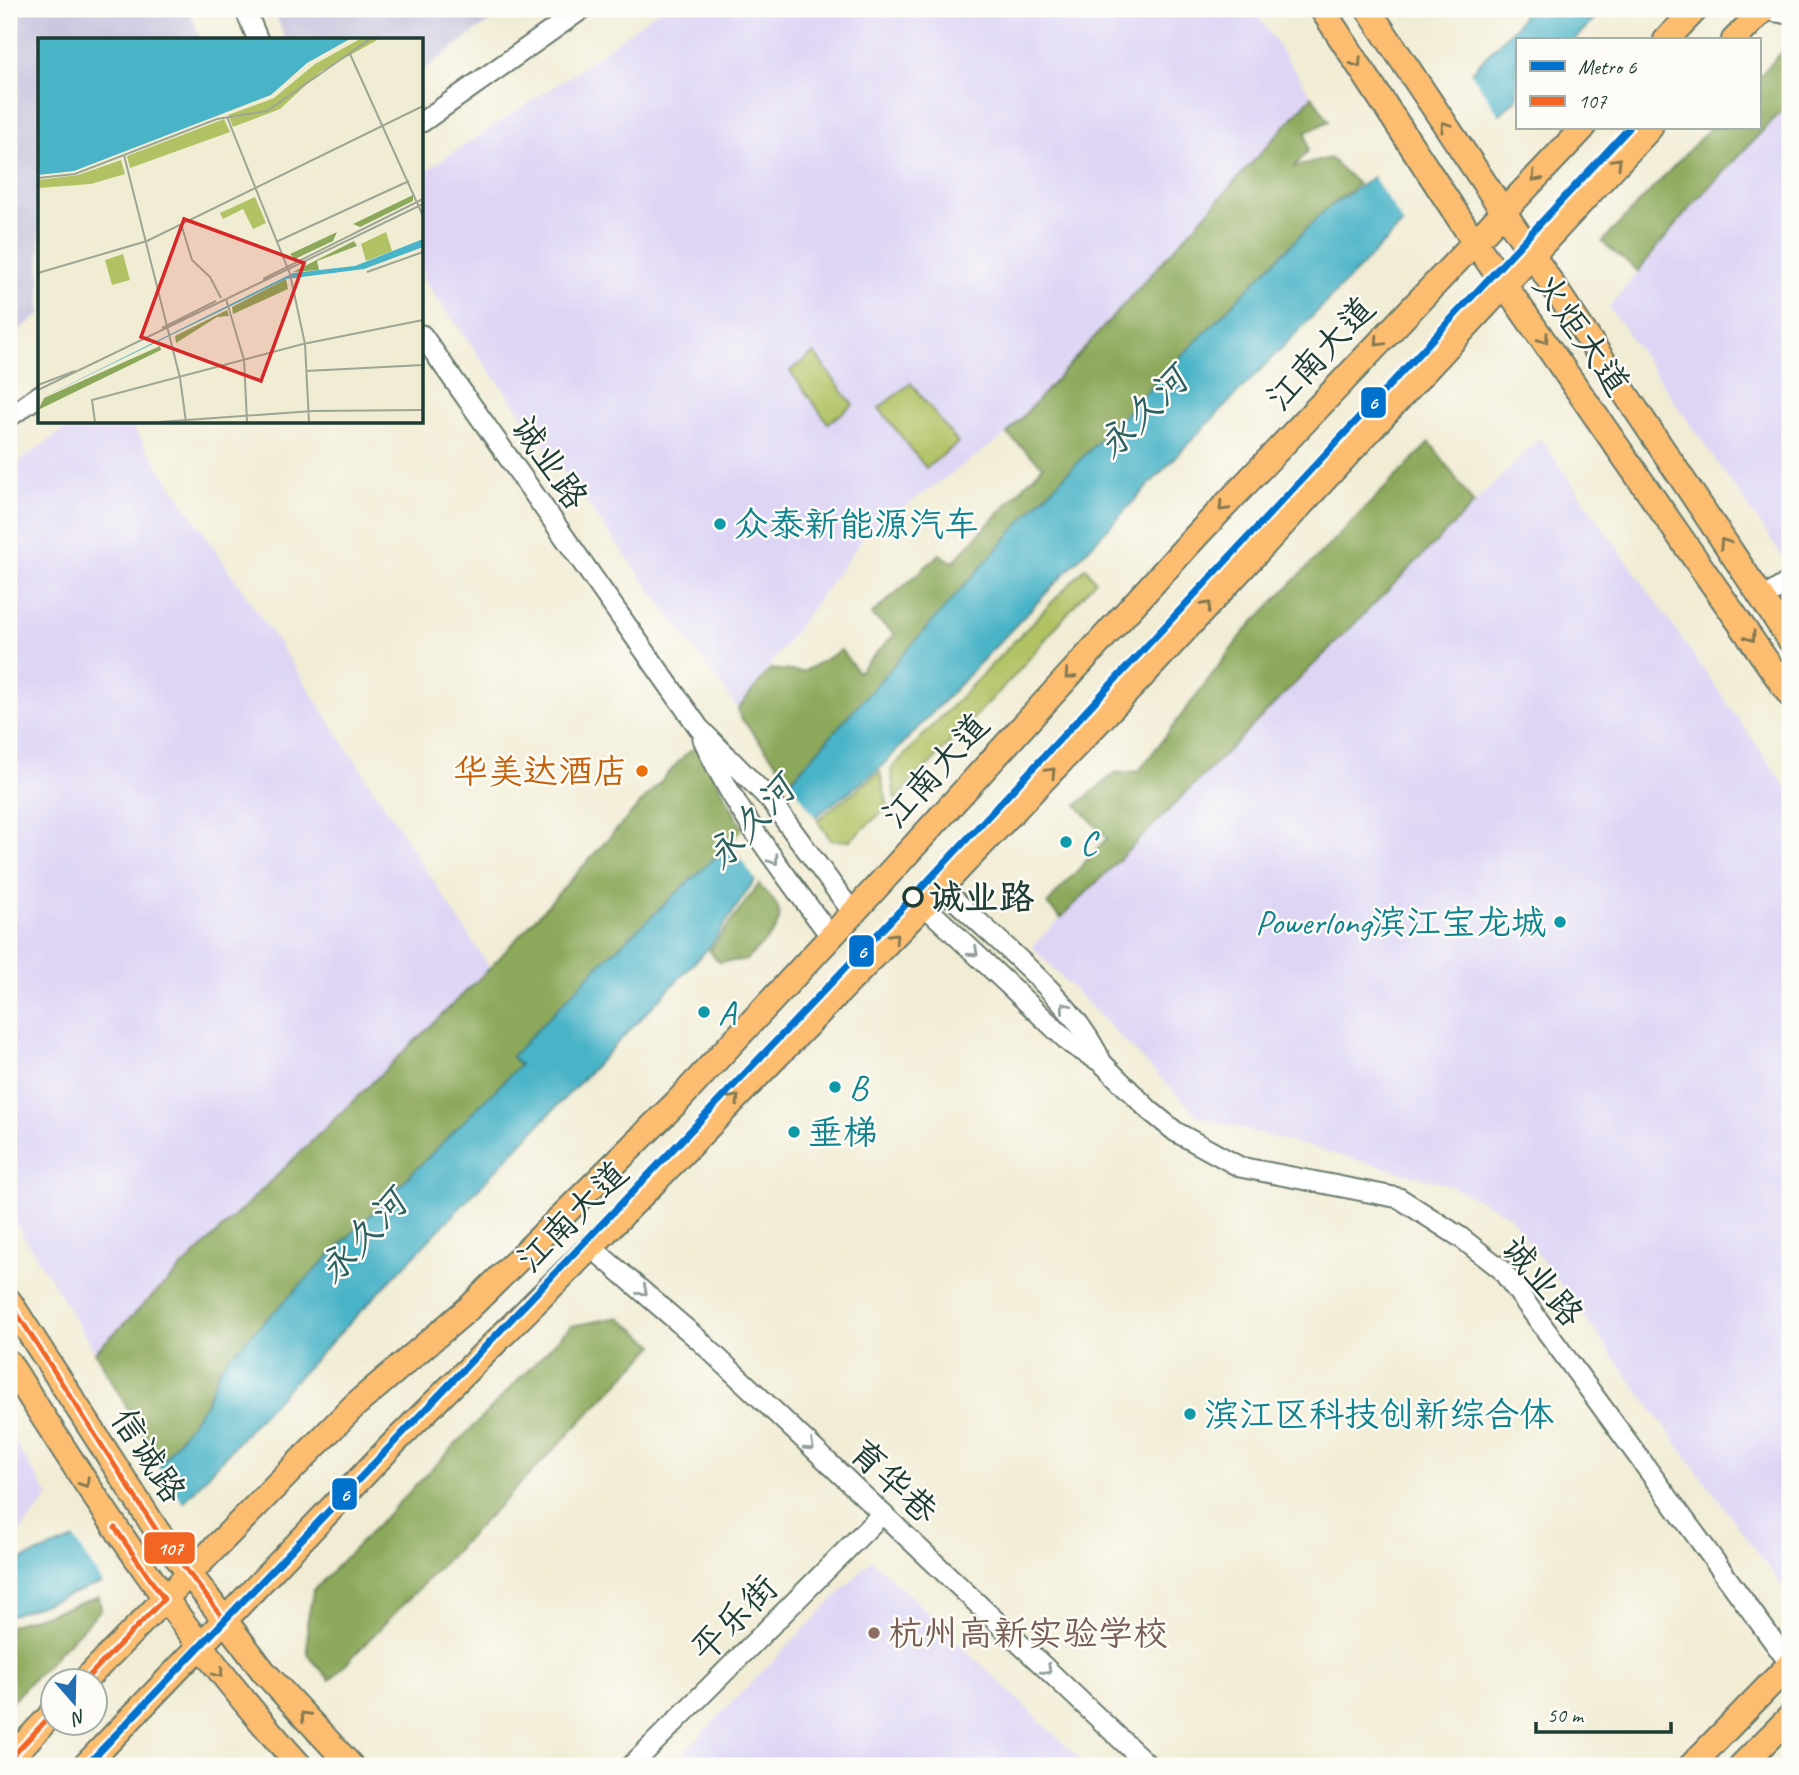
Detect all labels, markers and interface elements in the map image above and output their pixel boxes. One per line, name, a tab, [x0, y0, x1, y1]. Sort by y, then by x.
inset map	[38, 38, 424, 424]
legend	[1516, 38, 1760, 130]
text: Metro 6	[1578, 54, 1637, 80]
one-way arrow	[1349, 55, 1361, 68]
text: 107	[1578, 88, 1608, 114]
one-way arrow	[1441, 121, 1454, 134]
one-way arrow	[1609, 157, 1622, 170]
one-way arrow	[1532, 169, 1545, 182]
street label: 火炬大道	[1523, 264, 1640, 405]
street label: 江南大道	[1256, 287, 1385, 420]
one-way arrow	[1536, 331, 1548, 344]
one-way arrow	[1374, 333, 1387, 346]
water label: 永久河	[1086, 353, 1202, 468]
line badge: 6	[1360, 386, 1387, 419]
text: 6	[1369, 391, 1380, 415]
street label: 诚业路	[501, 406, 598, 518]
one-way arrow	[1219, 499, 1231, 512]
place label: 众泰新能源汽车	[734, 502, 979, 547]
marker: 众泰新能源汽车	[712, 516, 728, 532]
one-way arrow	[1719, 537, 1732, 550]
one-way arrow	[1198, 601, 1211, 614]
one-way arrow	[1743, 629, 1755, 642]
one-way arrow	[1065, 667, 1077, 680]
street label: 江南大道	[872, 703, 999, 837]
place label: 华美达酒店	[453, 749, 628, 794]
water label: 永久河	[695, 762, 809, 879]
marker: 华美达酒店	[634, 763, 650, 779]
one-way arrow	[1042, 767, 1055, 780]
place label: C	[1080, 820, 1100, 865]
marker: C	[1058, 834, 1074, 850]
one-way arrow	[766, 852, 778, 865]
place label: 诚业路	[929, 875, 1035, 920]
marker: 诚业路	[903, 887, 923, 907]
place label: Powerlong滨江宝龙城	[1255, 900, 1546, 945]
marker: Powerlong滨江宝龙城	[1552, 914, 1568, 930]
one-way arrow	[886, 932, 899, 945]
line badge: 6	[848, 934, 875, 968]
text: 6	[858, 940, 869, 964]
one-way arrow	[966, 944, 979, 956]
place label: A	[718, 990, 737, 1035]
one-way arrow	[1060, 1003, 1073, 1015]
marker: A	[696, 1004, 712, 1020]
place label: B	[849, 1065, 870, 1110]
marker: B	[827, 1079, 843, 1095]
one-way arrow	[727, 1095, 740, 1108]
place label: 垂梯	[808, 1110, 878, 1155]
marker: 垂梯	[786, 1124, 802, 1140]
street label: 江南大道	[507, 1151, 638, 1282]
water label: 永久河	[307, 1176, 421, 1293]
street label: 诚业路	[1492, 1227, 1594, 1336]
one-way arrow	[635, 1283, 648, 1296]
place label: 滨江区科技创新综合体	[1204, 1392, 1554, 1437]
street label: 信诚路	[101, 1399, 196, 1512]
marker: 滨江区科技创新综合体	[1182, 1406, 1198, 1422]
street label: 育华巷	[840, 1429, 947, 1534]
one-way arrow	[802, 1437, 815, 1450]
one-way arrow	[77, 1475, 89, 1488]
line badge: 6	[331, 1477, 358, 1511]
text: 6	[341, 1483, 352, 1507]
line badge: 107	[143, 1531, 196, 1565]
text: 107	[157, 1537, 185, 1561]
street label: 平乐街	[681, 1565, 787, 1671]
place label: 杭州高新实验学校	[888, 1611, 1168, 1656]
marker: 杭州高新实验学校	[866, 1625, 882, 1641]
one-way arrow	[1038, 1661, 1051, 1674]
one-way arrow	[211, 1665, 224, 1678]
north arrow	[38, 1666, 108, 1736]
scale bar	[1536, 1691, 1671, 1735]
text: 50 m	[1547, 1702, 1585, 1728]
text: N	[67, 1704, 89, 1731]
one-way arrow	[300, 1711, 313, 1724]

